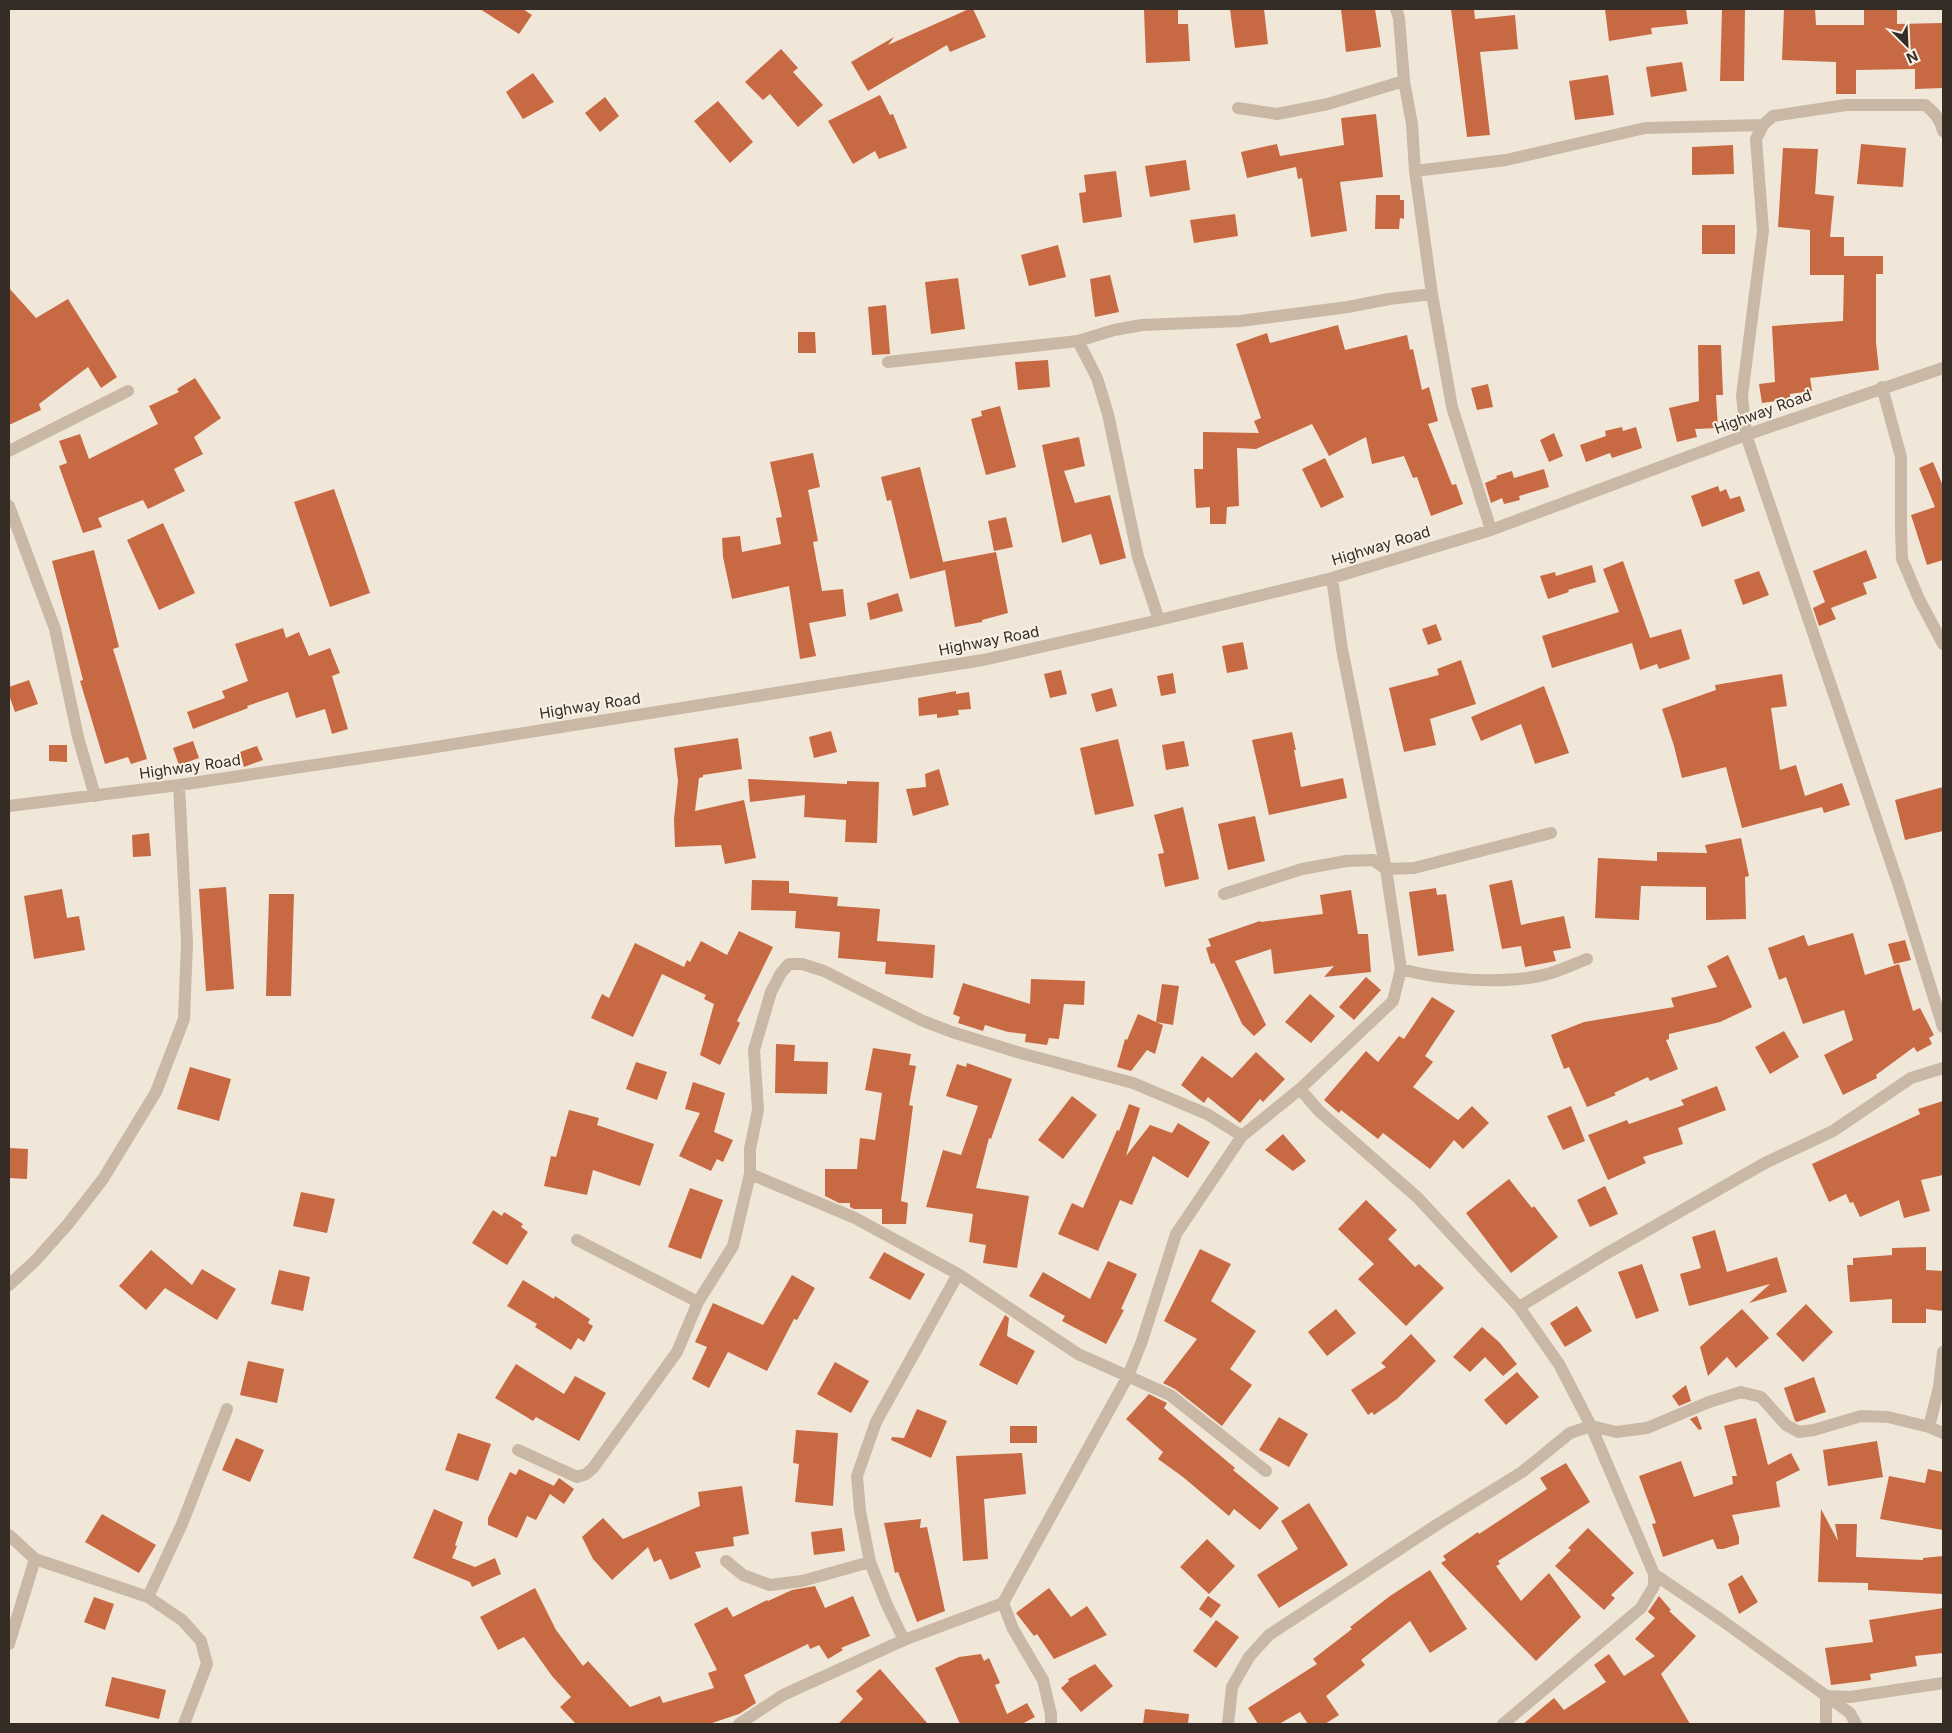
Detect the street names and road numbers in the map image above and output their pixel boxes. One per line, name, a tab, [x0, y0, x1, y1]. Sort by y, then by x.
street label: Highway Road	[1712, 385, 1814, 438]
street label: Highway Road	[1329, 522, 1432, 570]
street label: Highway Road	[937, 621, 1041, 660]
street label: Highway Road	[538, 688, 642, 723]
street label: Highway Road	[138, 750, 242, 783]

